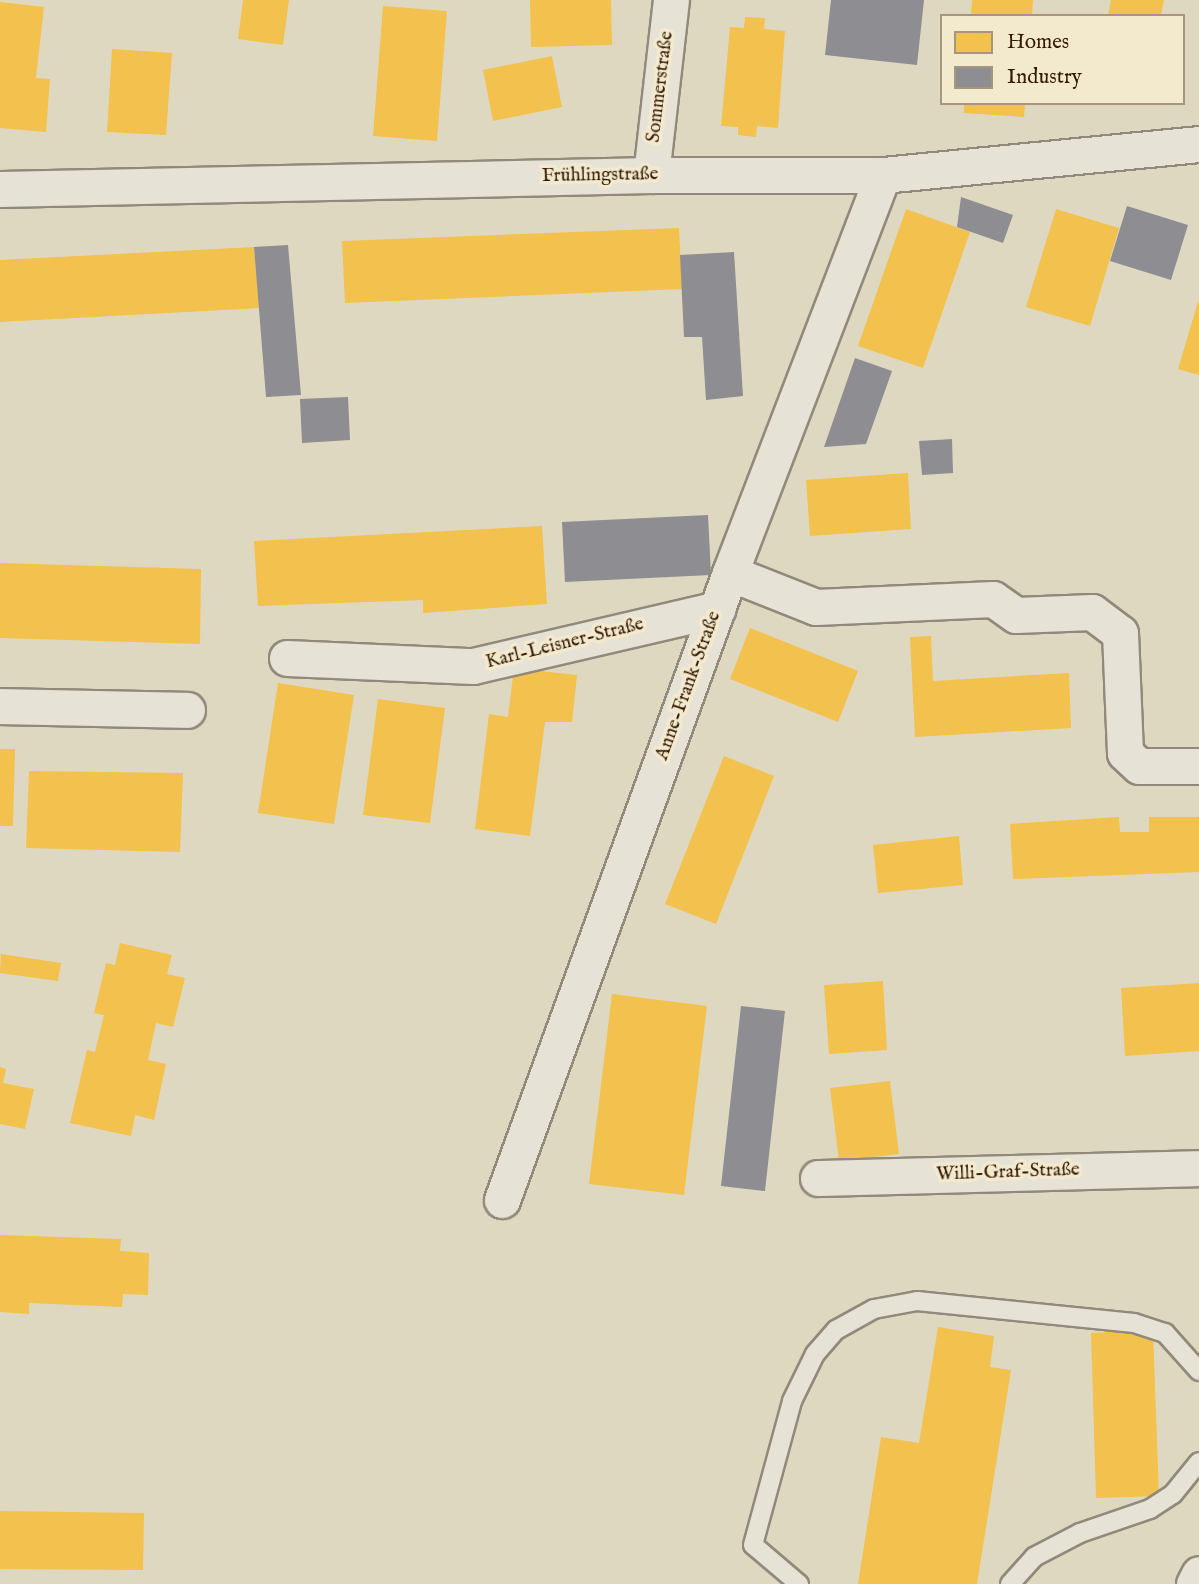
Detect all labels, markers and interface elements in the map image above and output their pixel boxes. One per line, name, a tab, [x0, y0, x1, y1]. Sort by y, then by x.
legend	[940, 14, 1185, 105]
text: Homes	[1007, 29, 1069, 56]
street label: Sommerstraße	[643, 30, 679, 144]
text: Industry	[1007, 64, 1082, 91]
street label: Frühlingstraße	[542, 164, 658, 188]
street label: Anne-Frank-Straße	[651, 608, 727, 764]
street label: Karl-Leisner-Straße	[484, 613, 646, 675]
street label: Willi-Graf-Straße	[936, 1159, 1080, 1187]

